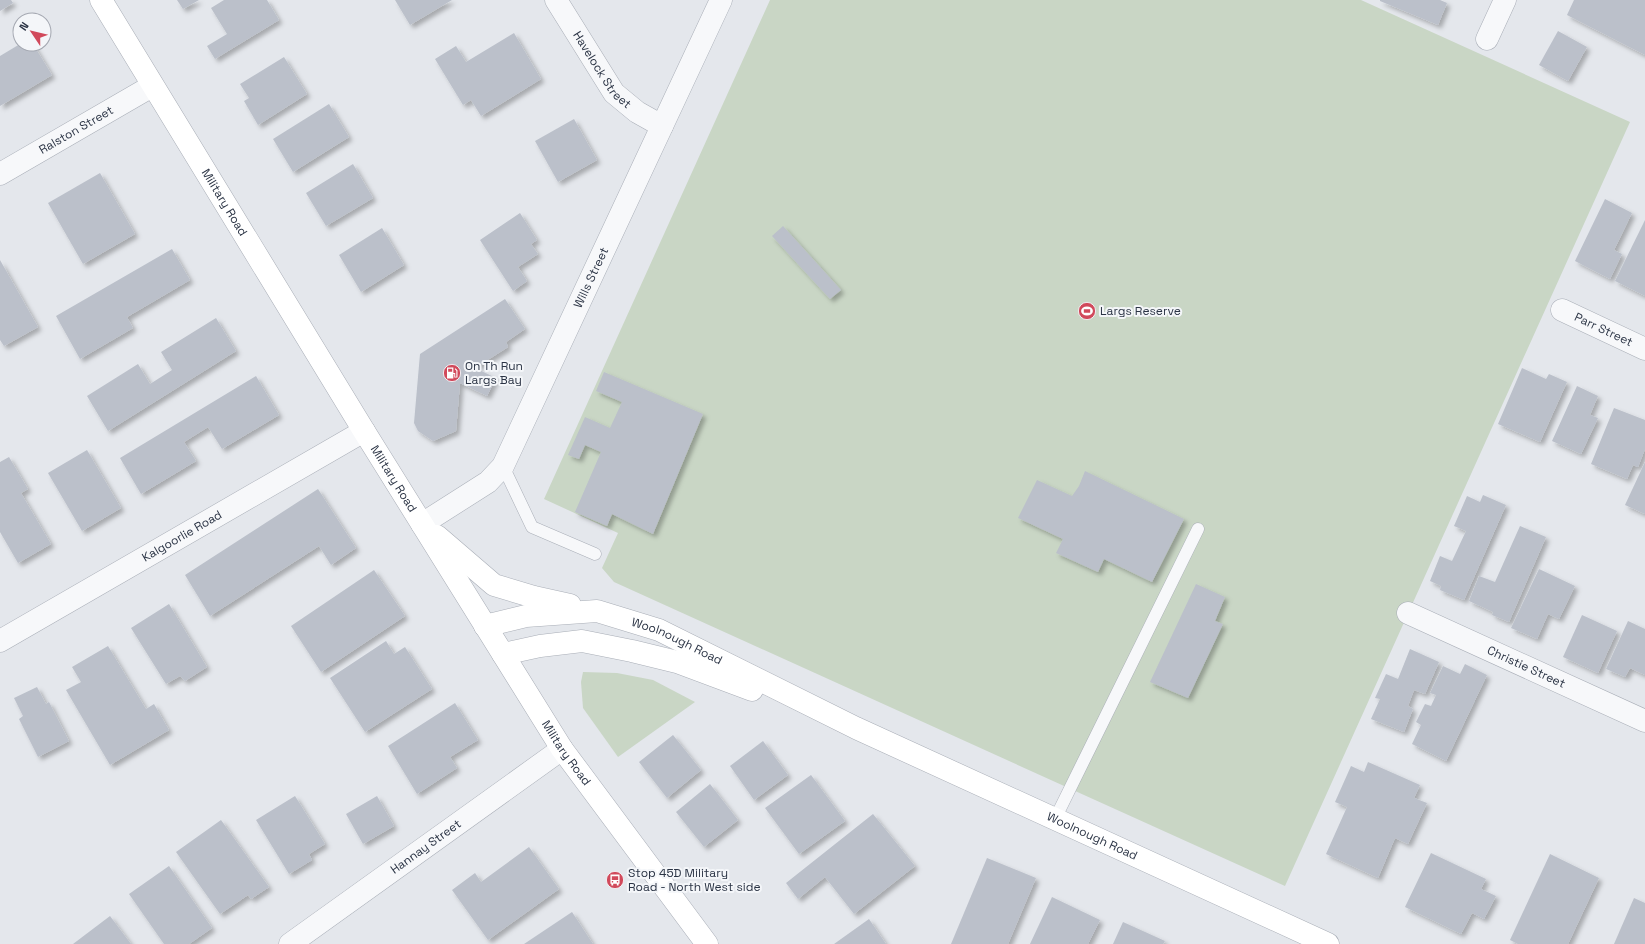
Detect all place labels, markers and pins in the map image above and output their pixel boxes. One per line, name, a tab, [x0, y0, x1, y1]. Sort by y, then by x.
sports icon: Largs Reserve	[1077, 301, 1097, 321]
place label: Largs Reserve	[1100, 303, 1181, 319]
place label: On Th Run Largs Bay	[465, 358, 523, 388]
fuel station icon: On Th Run Largs Bay	[442, 363, 462, 383]
place label: Stop 45D Military Road - North West side	[628, 865, 761, 895]
bus stop icon: Stop 45D Military Road - North West side	[605, 870, 625, 890]

